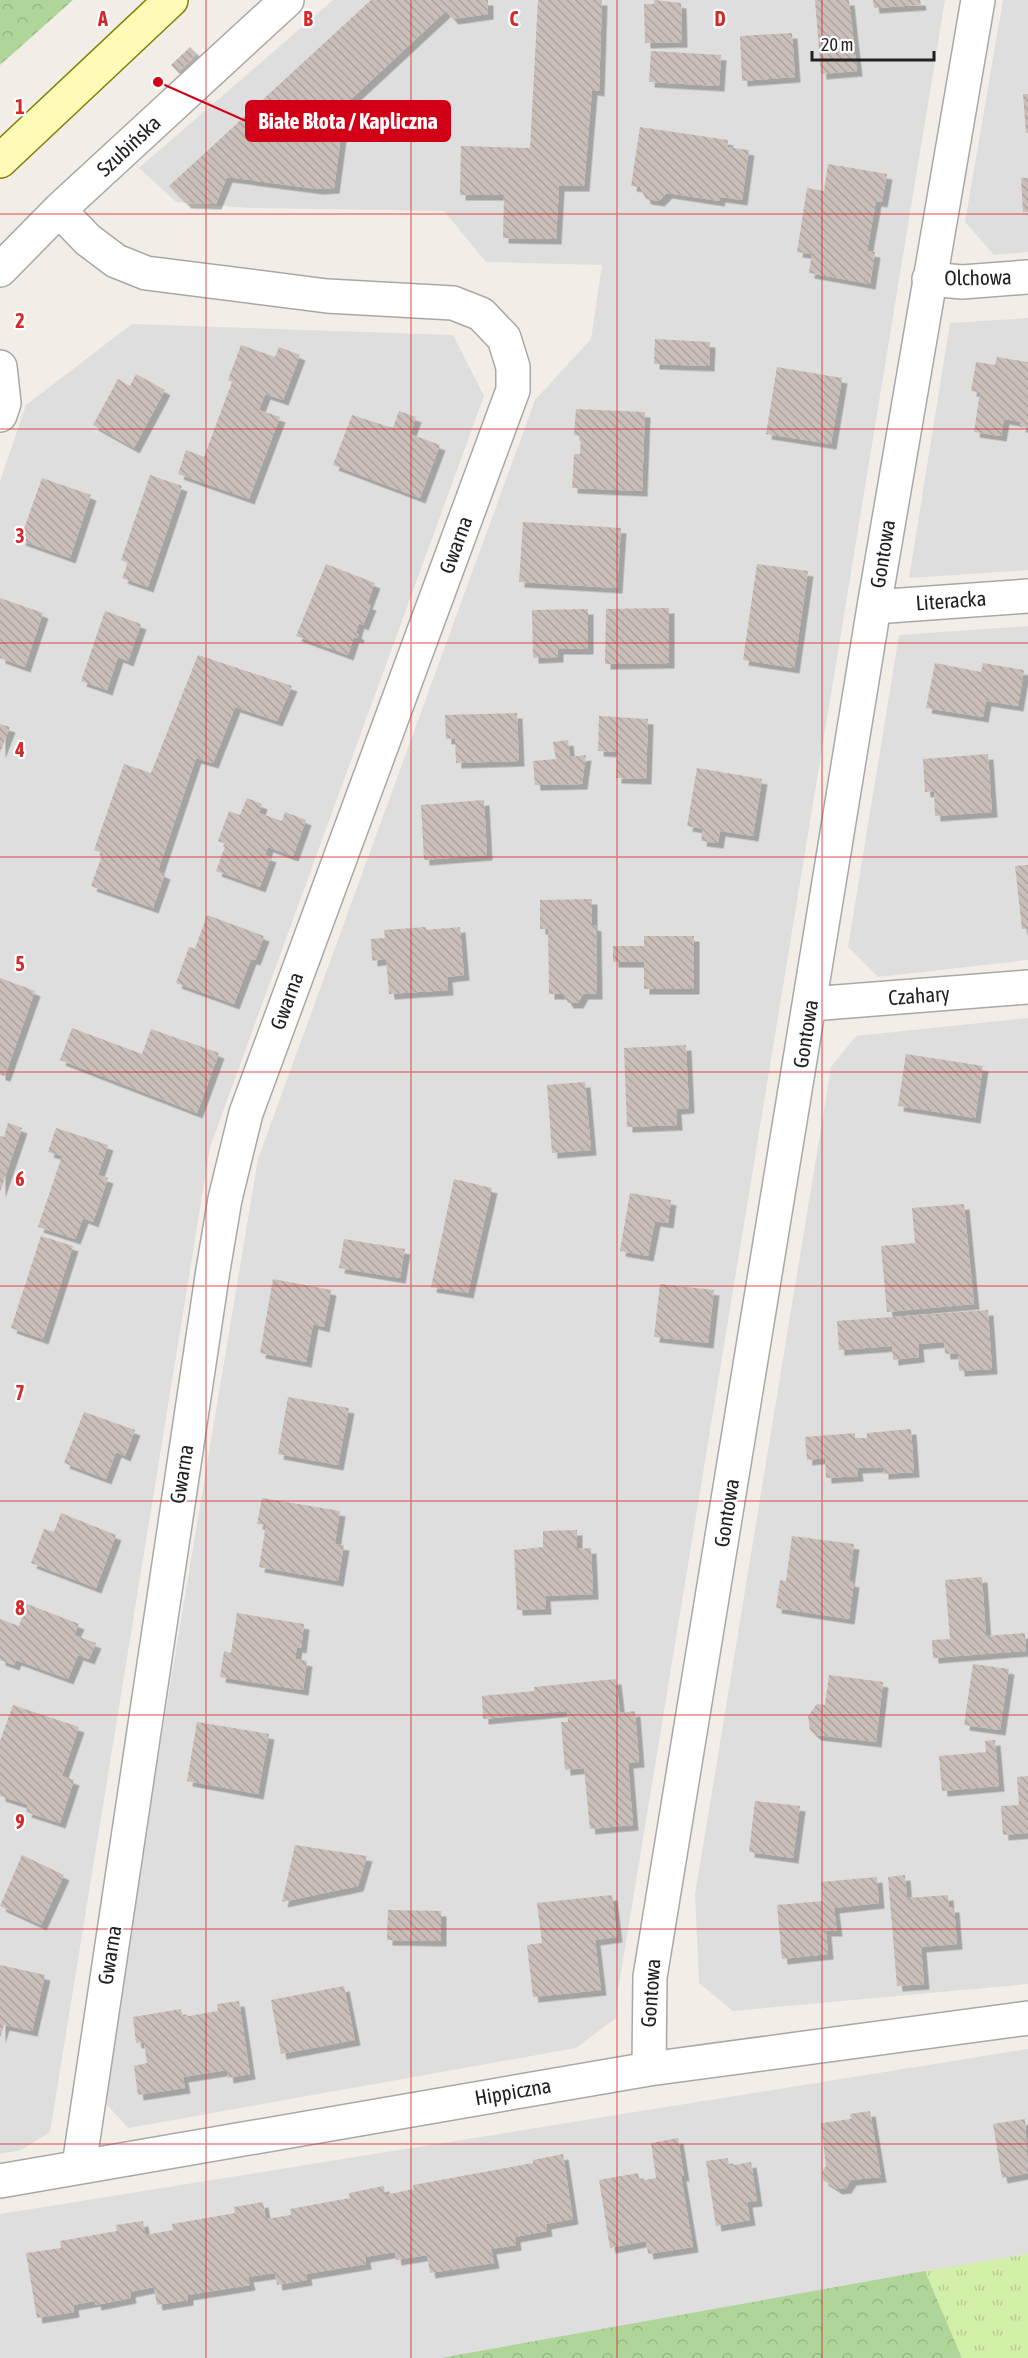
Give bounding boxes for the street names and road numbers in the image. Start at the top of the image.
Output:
street label: Szubińska [92,110,165,181]
street label: Olchowa [944,264,1012,290]
street label: Gwarna [434,513,476,577]
street label: Gontowa [865,518,899,590]
street label: Literacka [915,586,987,614]
street label: Gwarna [265,969,307,1033]
street label: Czahary [887,981,951,1009]
street label: Gontowa [788,998,822,1070]
street label: Gwarna [165,1443,198,1505]
street label: Gontowa [709,1477,743,1549]
street label: Gwarna [93,1924,126,1986]
street label: Gontowa [636,1958,664,2028]
street label: Hippiczna [473,2073,553,2110]

